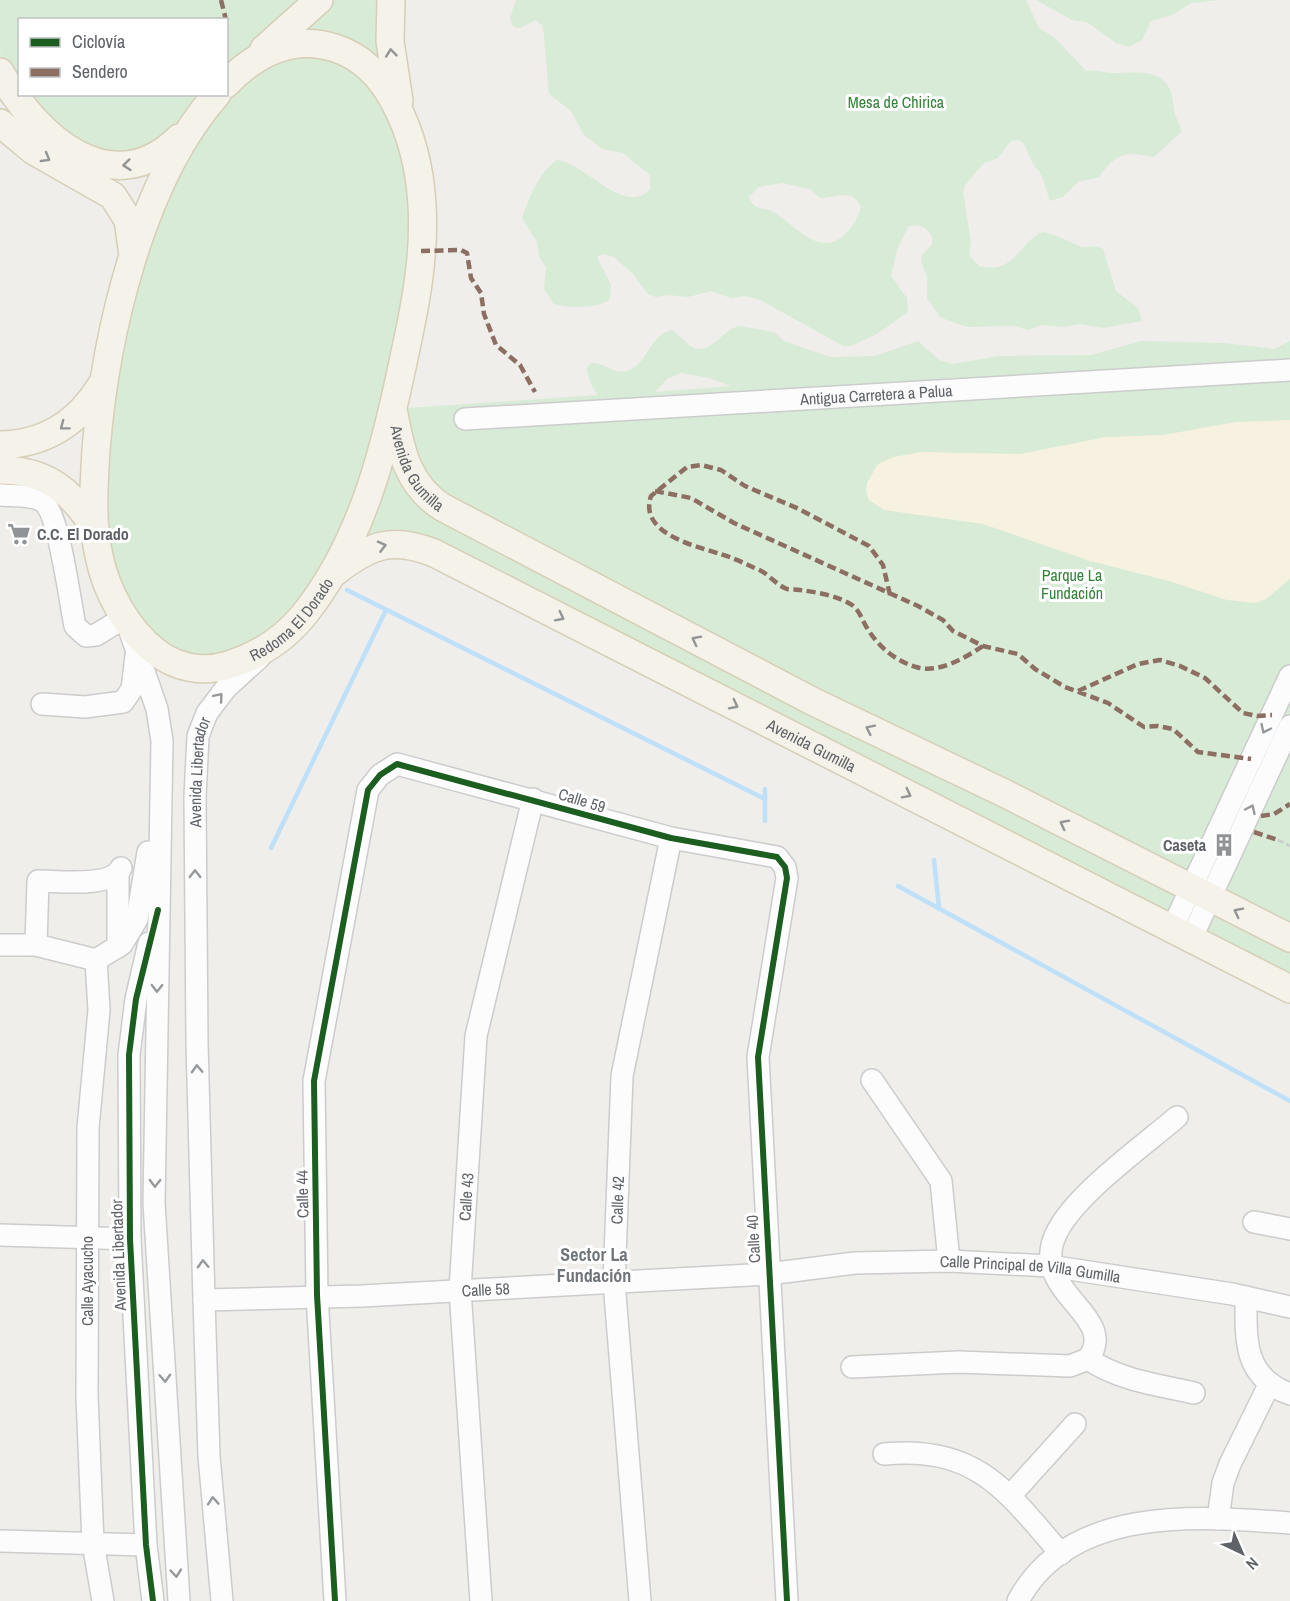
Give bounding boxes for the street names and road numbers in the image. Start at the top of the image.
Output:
street label: Antigua Carretera a Palua [798,379,954,410]
street label: Avenida Gumilla [385,422,449,517]
street label: Redoma El Dorado [246,573,338,666]
street label: Avenida Libertador [184,713,216,829]
street label: Avenida Gumilla [762,713,860,777]
street label: Calle 59 [556,782,608,818]
street label: Calle 44 [291,1170,313,1218]
street label: Calle 43 [453,1172,478,1222]
street label: Calle 42 [605,1176,629,1225]
street label: Avenida Libertador [105,1198,131,1312]
street label: Calle 40 [741,1214,765,1264]
street label: Calle Ayacucho [76,1236,98,1326]
street label: Calle Principal de Villa Gumilla [940,1250,1123,1288]
street label: Calle 58 [461,1277,510,1302]

